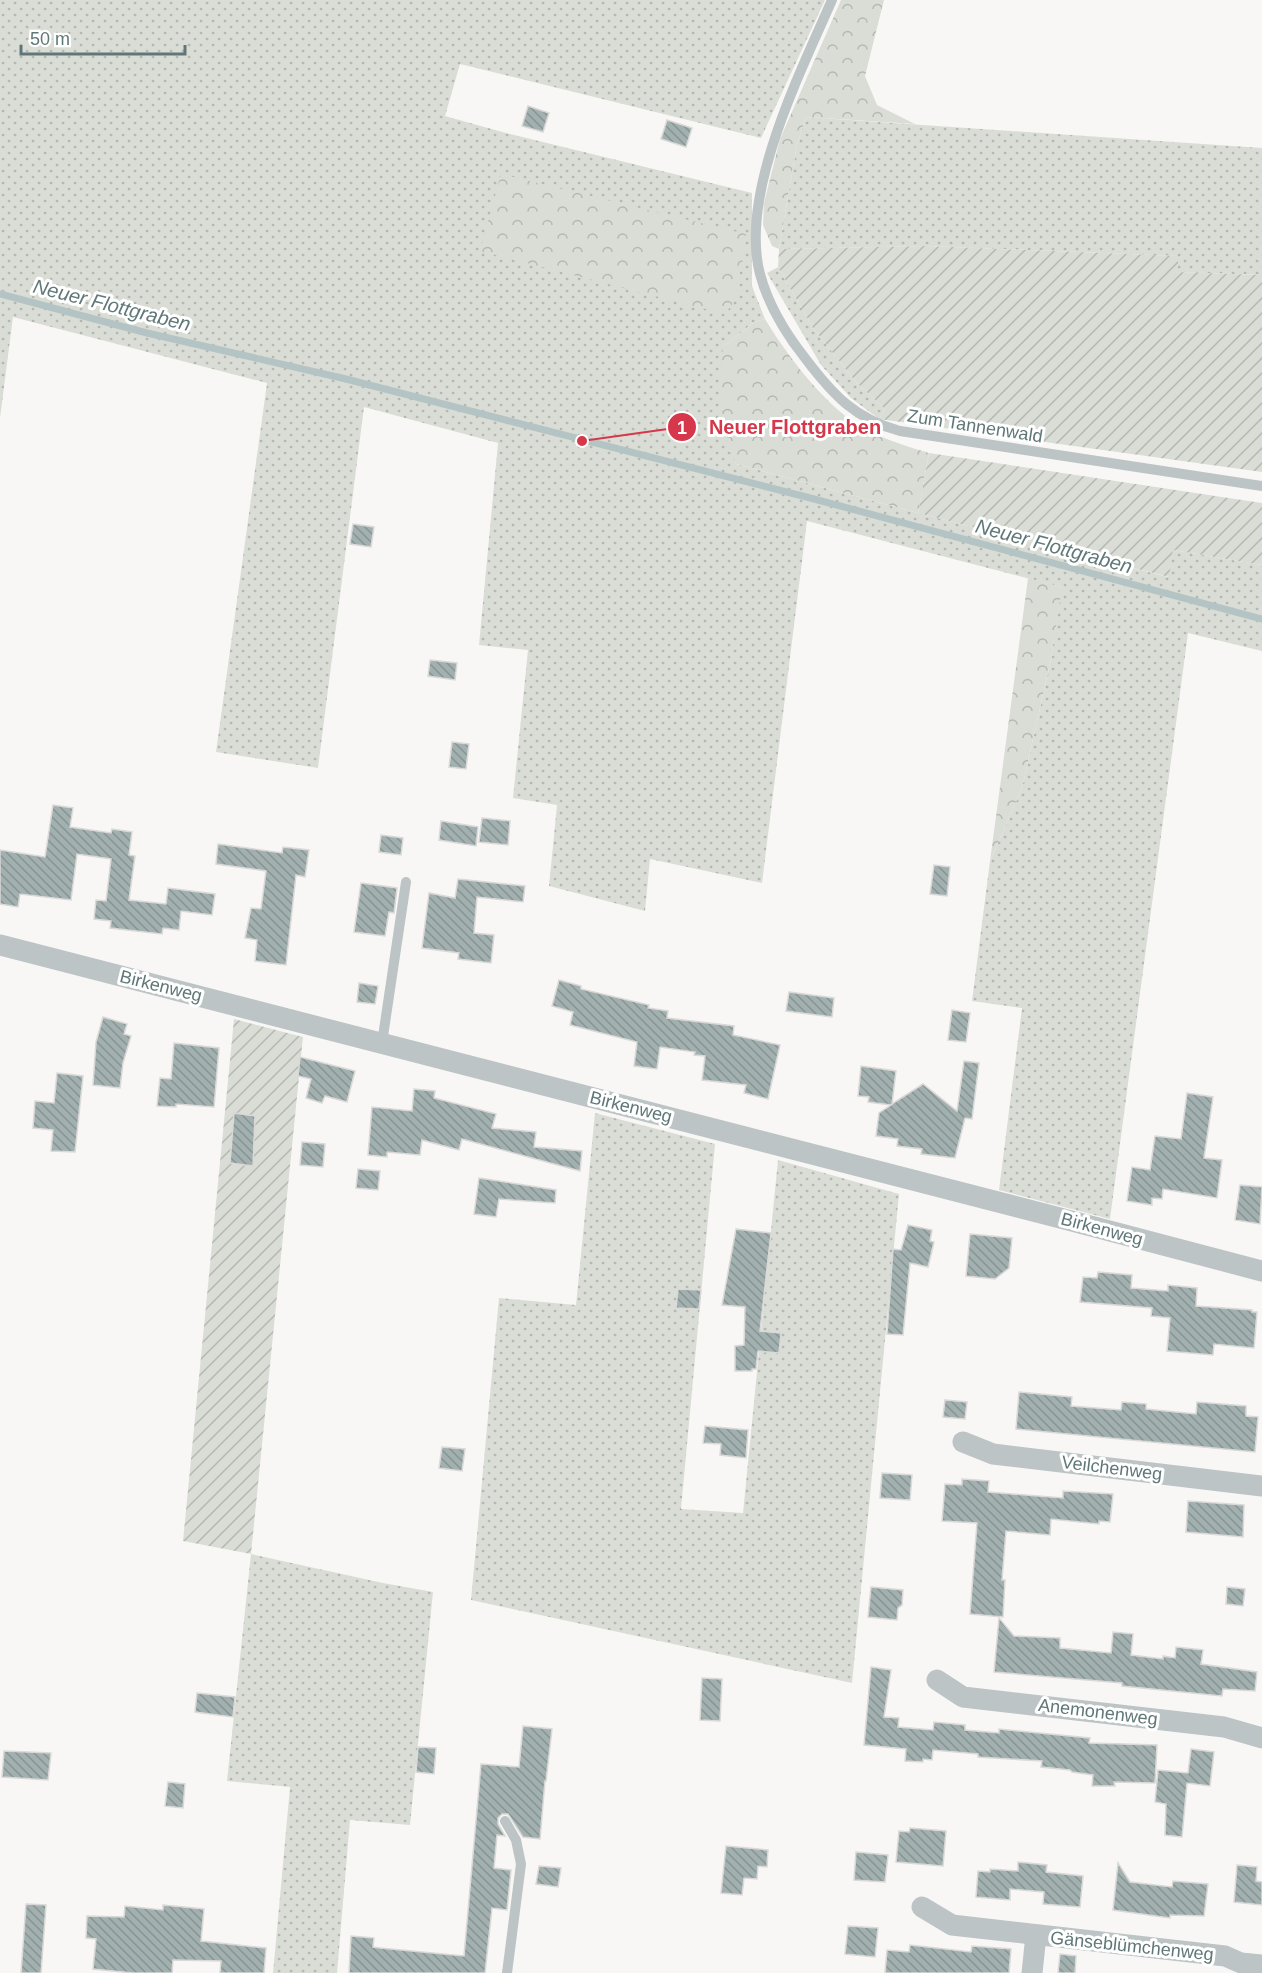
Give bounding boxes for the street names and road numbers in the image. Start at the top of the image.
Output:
street label: Zum Tannenwald [906,405,1044,447]
street label: Birkenweg [118,966,204,1006]
street label: Birkenweg [588,1087,674,1127]
street label: Birkenweg [1059,1208,1145,1250]
street label: Veilchenweg [1061,1452,1163,1484]
street label: Anemonenweg [1037,1695,1159,1729]
street label: Gänseblümchenweg [1049,1927,1215,1965]

